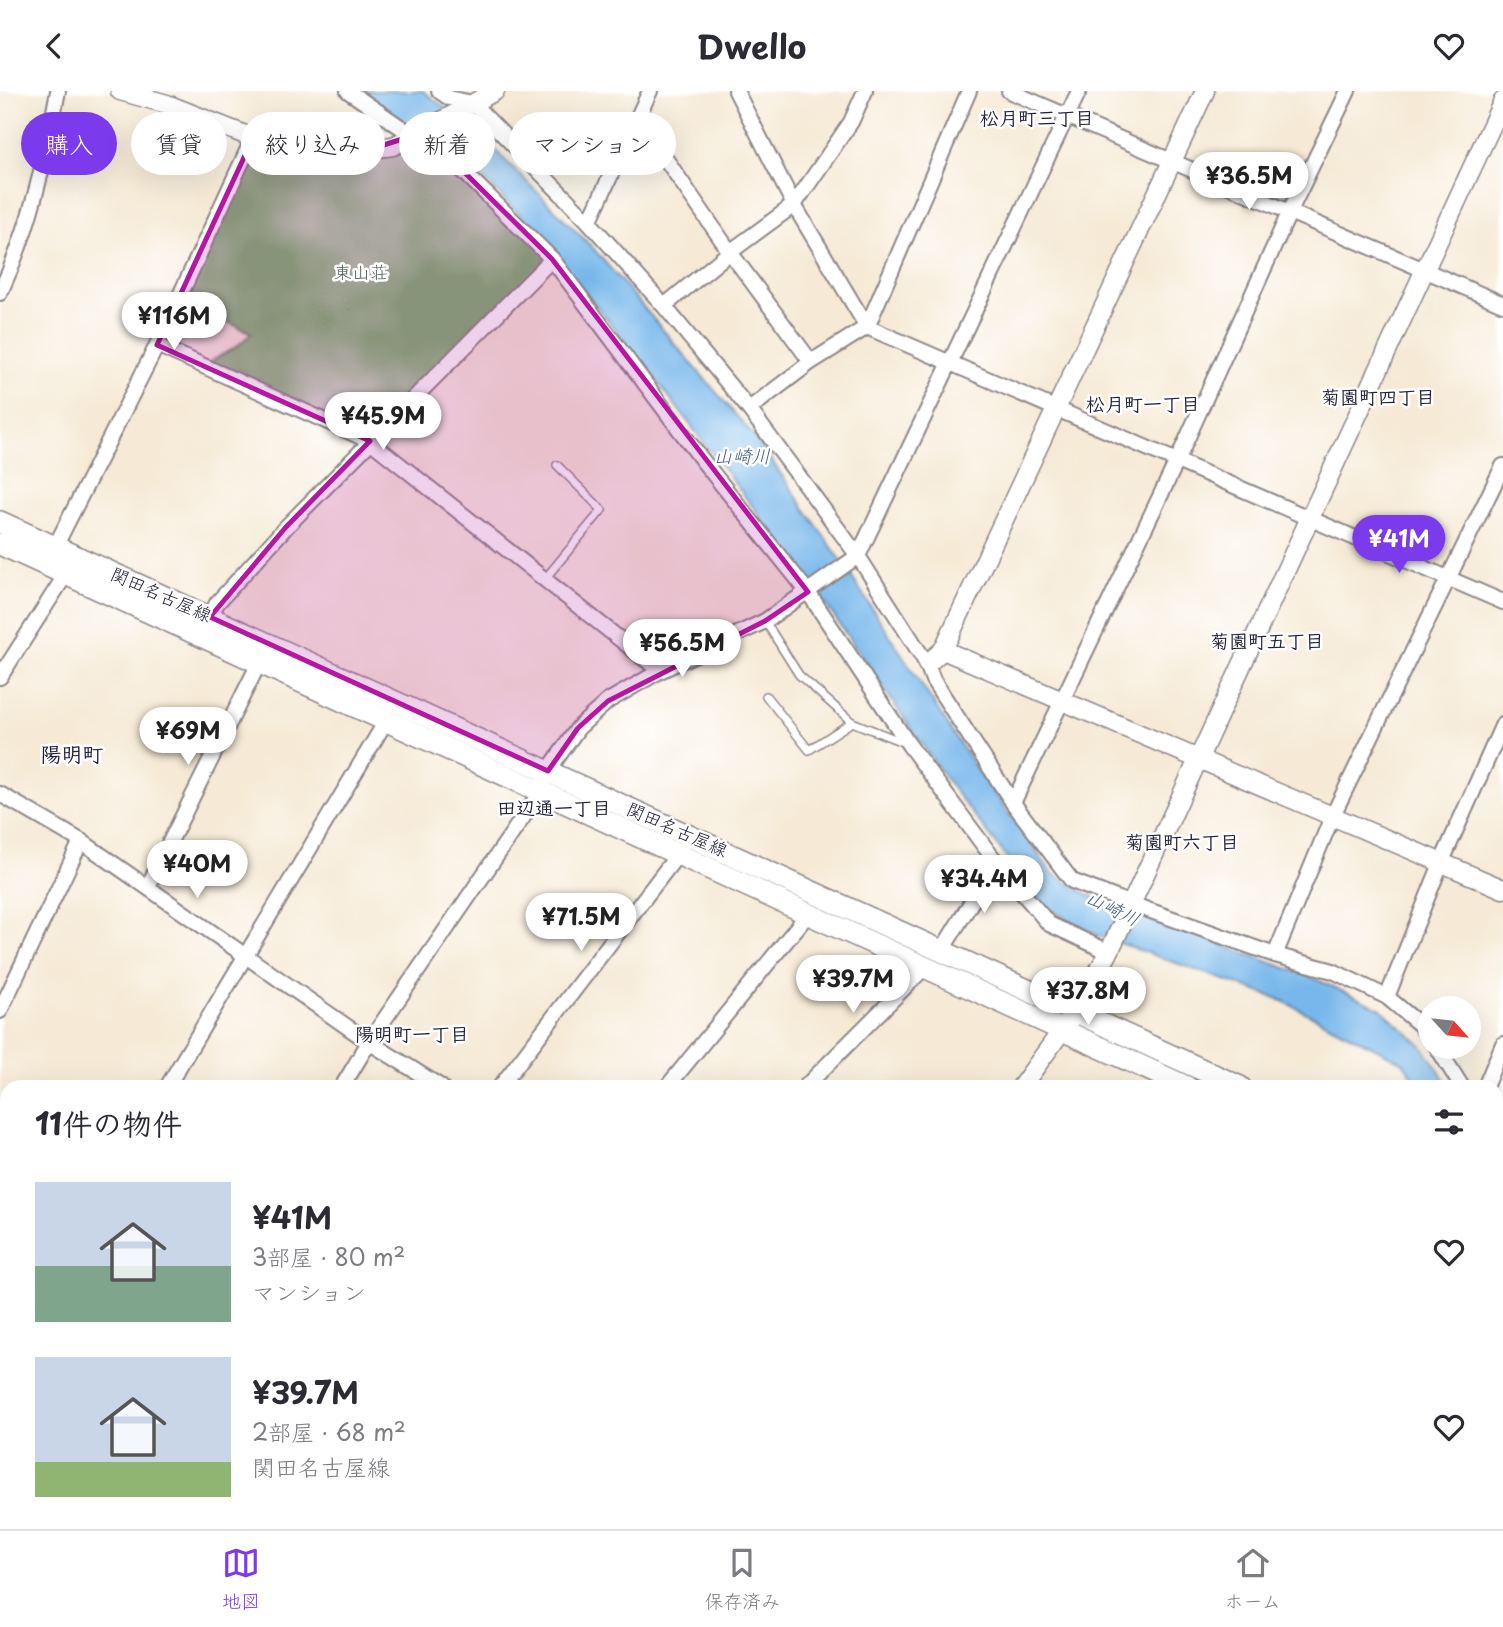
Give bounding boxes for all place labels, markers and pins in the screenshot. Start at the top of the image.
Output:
pin: ¥36.5M [1192,152,1306,212]
pin: ¥116M [125,293,223,352]
pin: ¥45.9M [326,393,440,452]
pin: ¥41M [1358,515,1440,575]
pin: ¥56.5M [625,619,739,679]
pin: ¥69M [147,707,229,767]
pin: ¥40M [156,841,238,900]
pin: ¥34.4M [927,855,1041,915]
pin: ¥71.5M [524,893,638,953]
pin: ¥39.7M [796,955,910,1015]
pin: ¥37.8M [1031,967,1145,1027]

